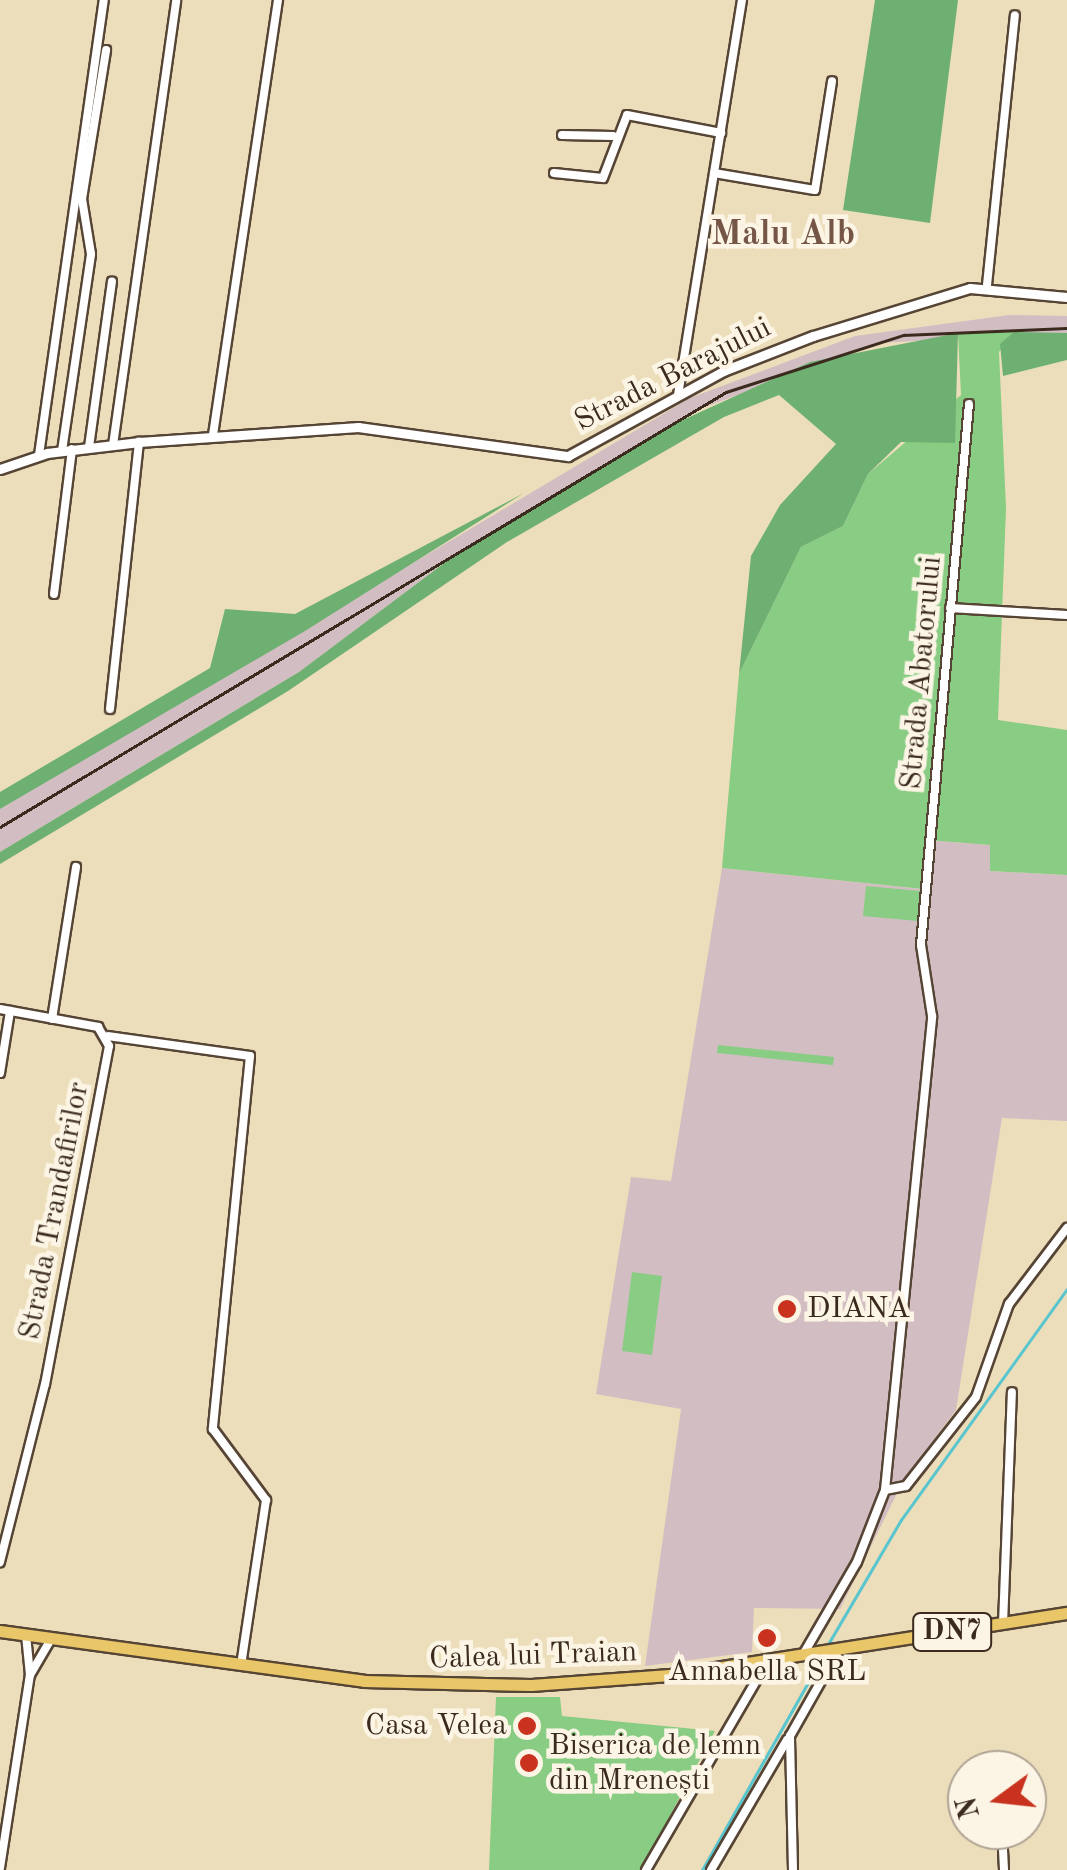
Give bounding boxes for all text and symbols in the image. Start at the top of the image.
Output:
district label: Malu Alb [711,214,855,256]
street label: Strada Barajului [569,310,777,440]
street label: Strada Abatorului [894,555,950,791]
street label: Strada Trandafirilor [12,1079,98,1343]
place label: DIANA [807,1291,910,1327]
marker: DIANA [776,1298,798,1320]
road number: DN7 [912,1609,992,1655]
marker: Annabella SRL [756,1627,778,1649]
street label: Calea lui Traian [428,1634,638,1678]
place label: Annabella SRL [668,1654,866,1690]
place label: Casa Velea [365,1708,507,1744]
marker: Casa Velea [516,1715,538,1737]
place label: Biserica de lemn din Mrenești [549,1728,761,1798]
north arrow [947,1750,1047,1850]
marker: Biserica de lemn din Mrenești [518,1752,540,1774]
text: N [954,1793,986,1821]

